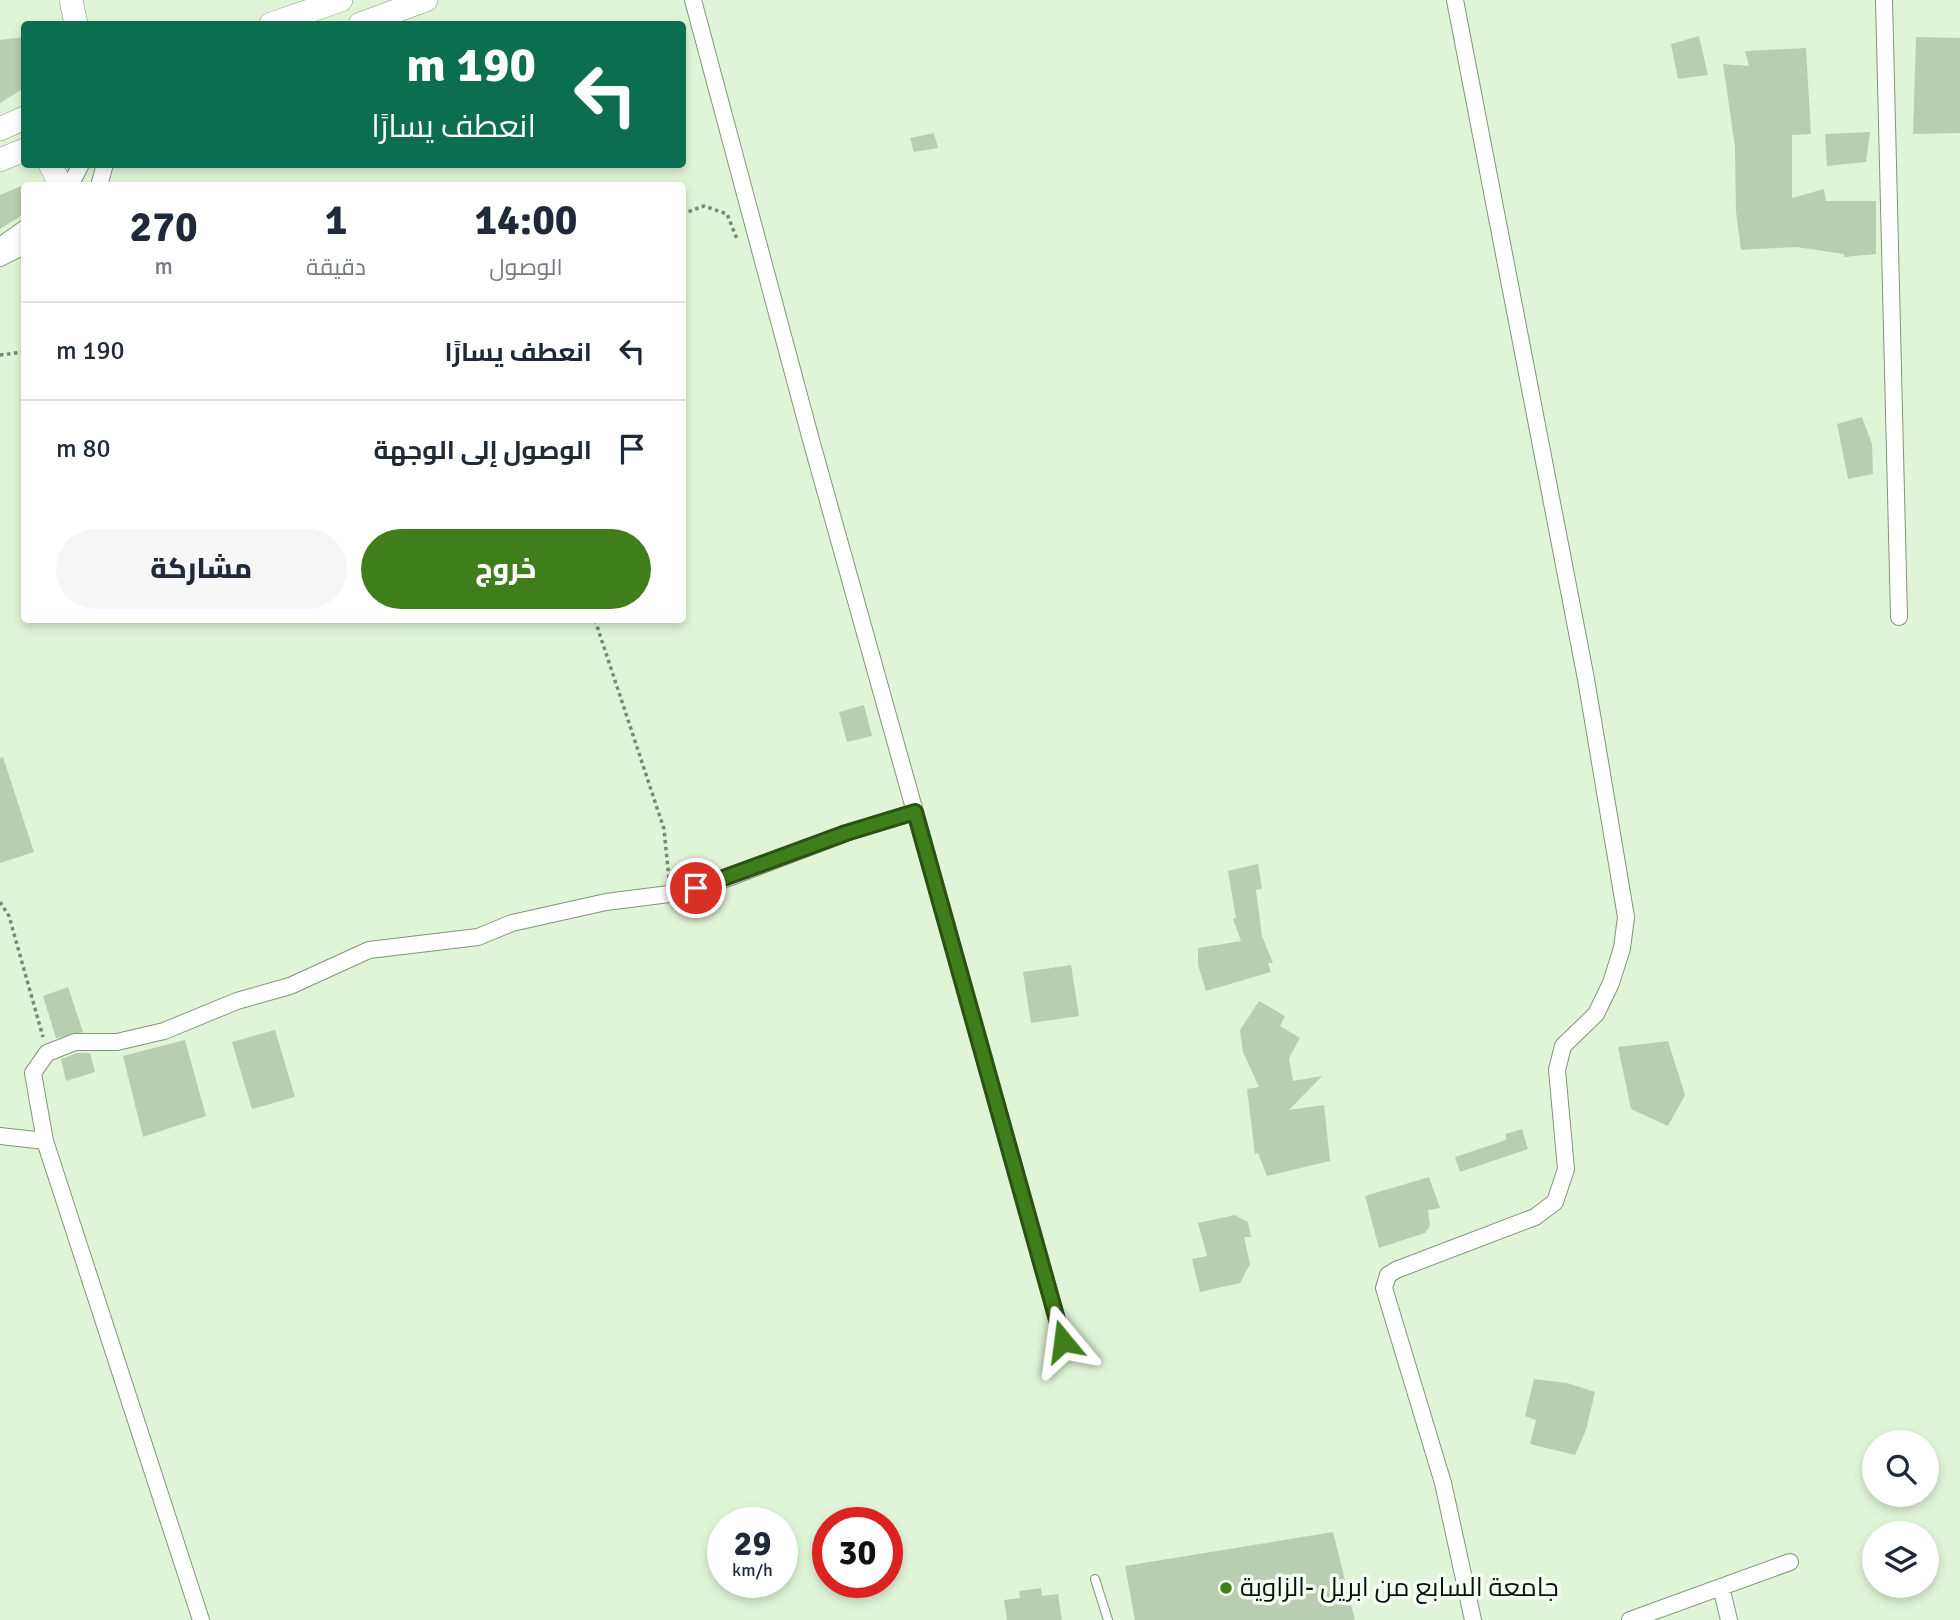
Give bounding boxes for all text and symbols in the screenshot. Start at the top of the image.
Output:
text: 190 m [406,35,536,95]
icon: left [560,49,651,140]
text: انعطف يسارًا [371,107,536,146]
text: 1 [325,195,347,246]
text: 14:00 [474,195,578,246]
text: 270 [130,202,198,253]
text: m [154,252,173,281]
text: دقيقة [306,253,366,282]
text: الوصول [489,253,563,282]
icon: left [613,332,651,370]
text: 190 m [56,335,125,367]
text: انعطف يسارًا [444,337,592,369]
icon: arrive [613,430,651,468]
text: 80 m [56,433,111,465]
text: الوصول إلى الوجهة [373,435,592,467]
button: مشاركة [56,529,347,609]
button: خروج [361,529,651,609]
pin [666,858,726,918]
icon: arrive [677,869,715,907]
position arrow [1026,1304,1100,1378]
map controls [1862,1430,1939,1598]
button: search [1862,1430,1939,1507]
speed limit sign: 30 [812,1507,903,1598]
button: layers [1862,1521,1939,1598]
text: 29 [734,1522,771,1565]
text: km/h [732,1559,773,1581]
place label: جامعة السابع من ابريل -الزاوية [1240,1572,1559,1604]
marker: جامعة السابع من ابريل -الزاوية [1218,1580,1234,1596]

